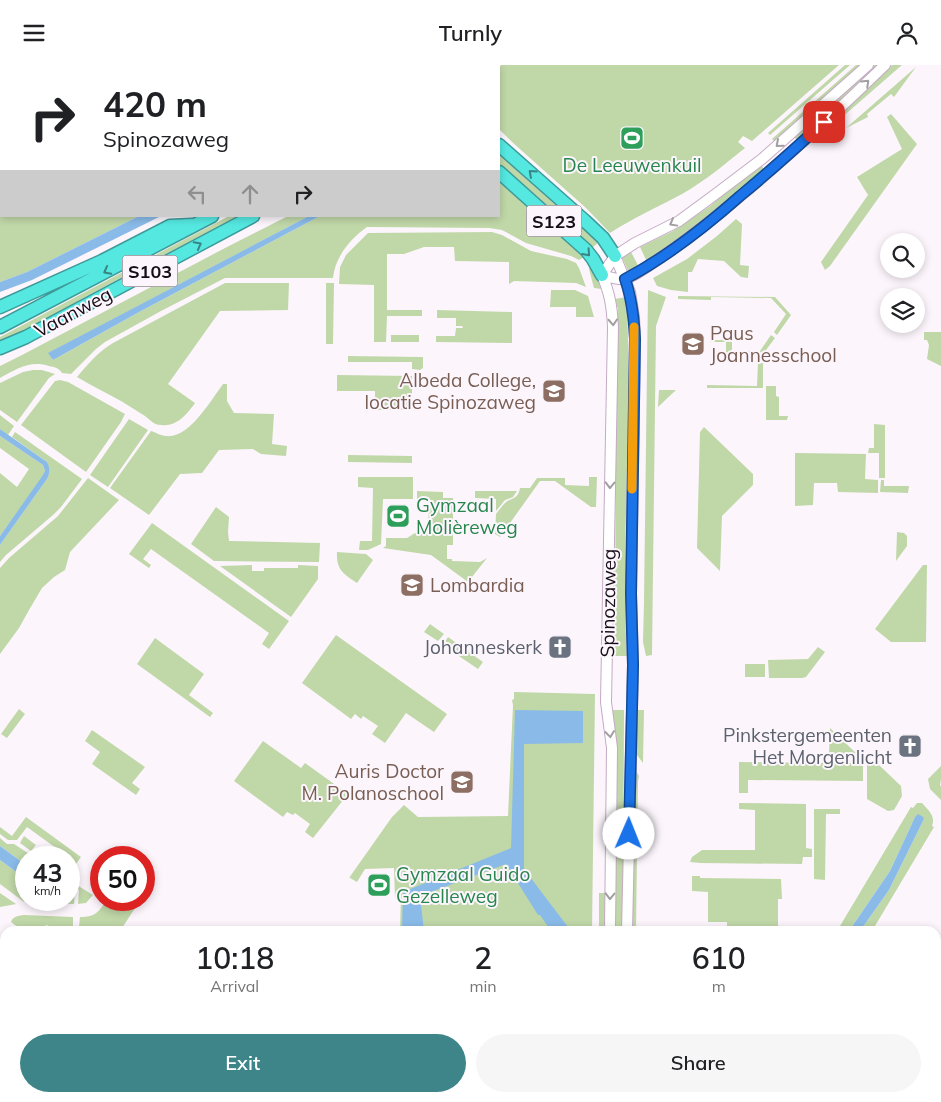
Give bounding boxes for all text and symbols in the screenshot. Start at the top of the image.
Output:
icon: menu [20,19,48,47]
text: Turnly [439,19,502,47]
icon: person [893,19,921,47]
one-way arrow [861,80,870,89]
text: 420 m [103,82,207,126]
icon: right [20,85,85,150]
pin [803,101,845,143]
icon: arrive [810,108,838,136]
text: Spinozaweg [103,125,229,153]
sports icon: De Leeuwenkuil [619,125,645,151]
one-way arrow [775,138,784,147]
place label: De Leeuwenkuil [562,153,702,177]
one-way arrow [528,170,537,179]
icon: left [183,180,211,208]
icon: ahead [236,180,264,208]
icon: right [289,180,317,208]
road number: S123 [526,205,582,237]
one-way arrow [670,217,679,227]
map controls [880,233,925,333]
button: search [880,233,925,278]
one-way arrow [193,241,202,251]
one-way arrow [582,247,591,256]
road number: S103 [122,255,178,287]
one-way arrow [103,265,112,275]
street label: Vaanweg [30,282,116,342]
button: layers [880,288,925,333]
one-way arrow [607,319,618,327]
place label: Paus Joannesschool [710,321,837,367]
school or university icon: Paus Joannesschool [680,331,706,357]
place label: Albeda College, locatie Spinozaweg [365,368,536,414]
school or university icon: Albeda College, locatie Spinozaweg [541,378,567,404]
one-way arrow [605,482,615,489]
place label: Gymzaal Molièreweg [416,493,518,539]
sports icon: Gymzaal Molièreweg [385,503,411,529]
street label: Spinozaweg [595,548,621,658]
school or university icon: Lombardia [399,572,425,598]
place label: Lombardia [430,573,525,597]
church icon: Johanneskerk [547,634,573,660]
place label: Johanneskerk [424,635,542,659]
place label: Pinkstergemeenten Het Morgenlicht [723,723,892,769]
one-way arrow [604,730,615,738]
church icon: Pinkstergemeenten Het Morgenlicht [897,733,923,759]
place label: Auris Doctor M. Polanoschool [302,759,444,805]
school or university icon: Auris Doctor M. Polanoschool [449,769,475,795]
position arrow [602,807,654,859]
speed limit sign: 50 [90,846,155,911]
text: 43 [32,857,63,888]
place label: Gymzaal Guido Gezelleweg [396,862,530,908]
sports icon: Gymzaal Guido Gezelleweg [366,872,392,898]
text: km/h [34,883,61,898]
one-way arrow [605,892,615,900]
text: 10:18 [195,939,274,977]
text: 2 [474,939,492,977]
text: 610 [692,939,746,977]
text: Arrival [210,976,259,996]
text: min [469,976,497,996]
text: m [712,976,726,996]
button: Exit [20,1034,466,1092]
button: Share [476,1034,921,1092]

